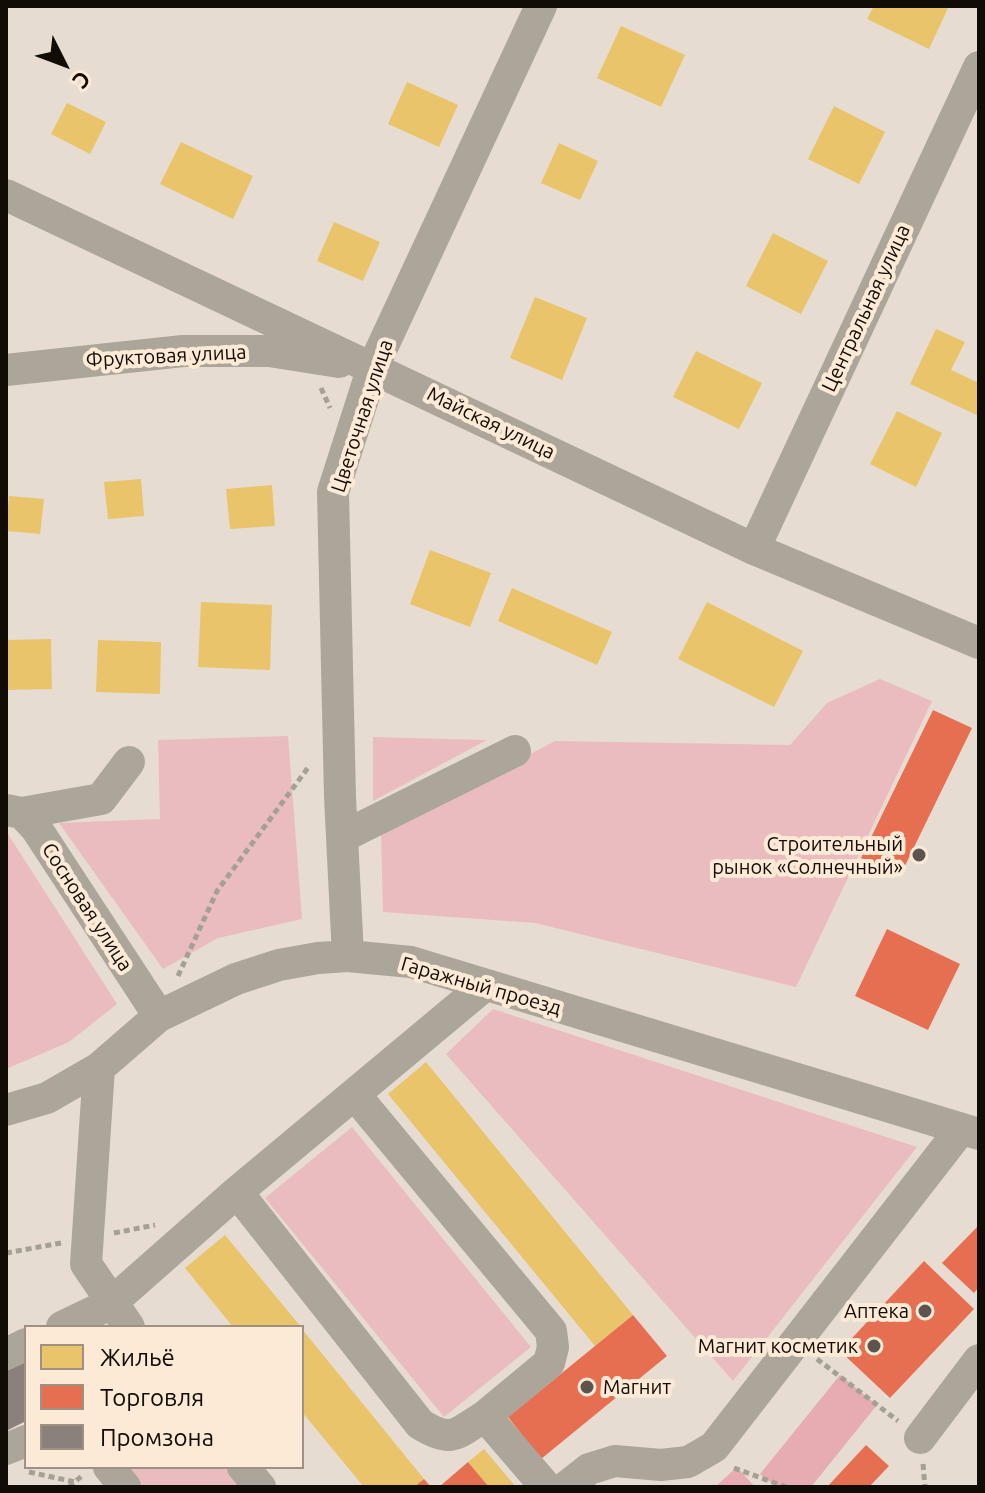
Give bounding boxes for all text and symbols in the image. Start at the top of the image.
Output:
north arrow [24,24,104,104]
text: С [68,67,96,94]
street label: Центральная улица [817,221,915,395]
street label: Цветочная улица [326,337,398,495]
street label: Фруктовая улица [85,340,247,372]
street label: Майская улица [423,382,559,464]
place label: Строительный рынок «Солнечный» [712,832,903,879]
street label: Сосновая улица [37,838,137,976]
marker: Строительный рынок «Солнечный» [910,846,928,864]
street label: Гаражный проезд [398,952,564,1020]
place label: Аптека [844,1299,909,1323]
marker: Аптека [916,1302,934,1320]
legend [24,1325,304,1469]
place label: Магнит косметик [698,1334,858,1358]
marker: Магнит косметик [865,1337,883,1355]
text: Жильё [100,1344,175,1371]
place label: Магнит [603,1375,671,1399]
marker: Магнит [578,1378,596,1396]
text: Торговля [100,1384,204,1411]
text: Промзона [100,1424,214,1451]

